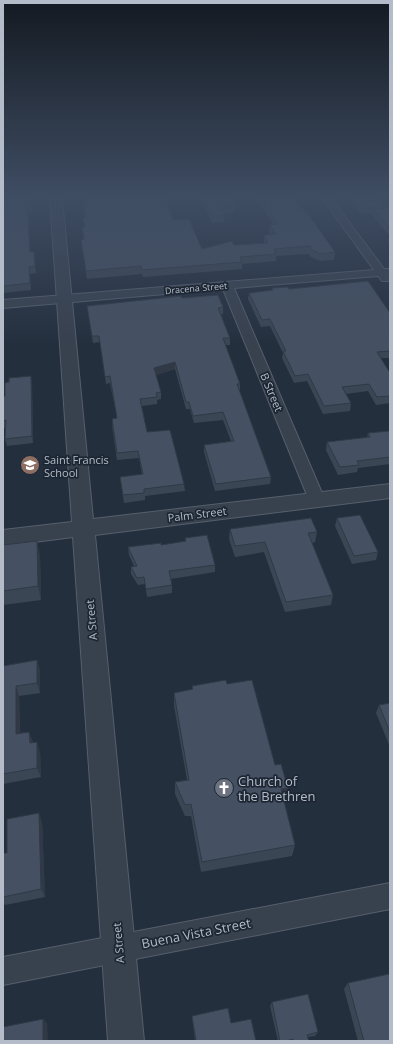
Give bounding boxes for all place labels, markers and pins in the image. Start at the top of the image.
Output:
place label: Saint Francis School [44,452,109,480]
school or university icon: Saint Francis School [19,454,41,476]
place label: Church of the Brethren [238,772,316,805]
church icon: Church of the Brethren [213,777,235,799]

